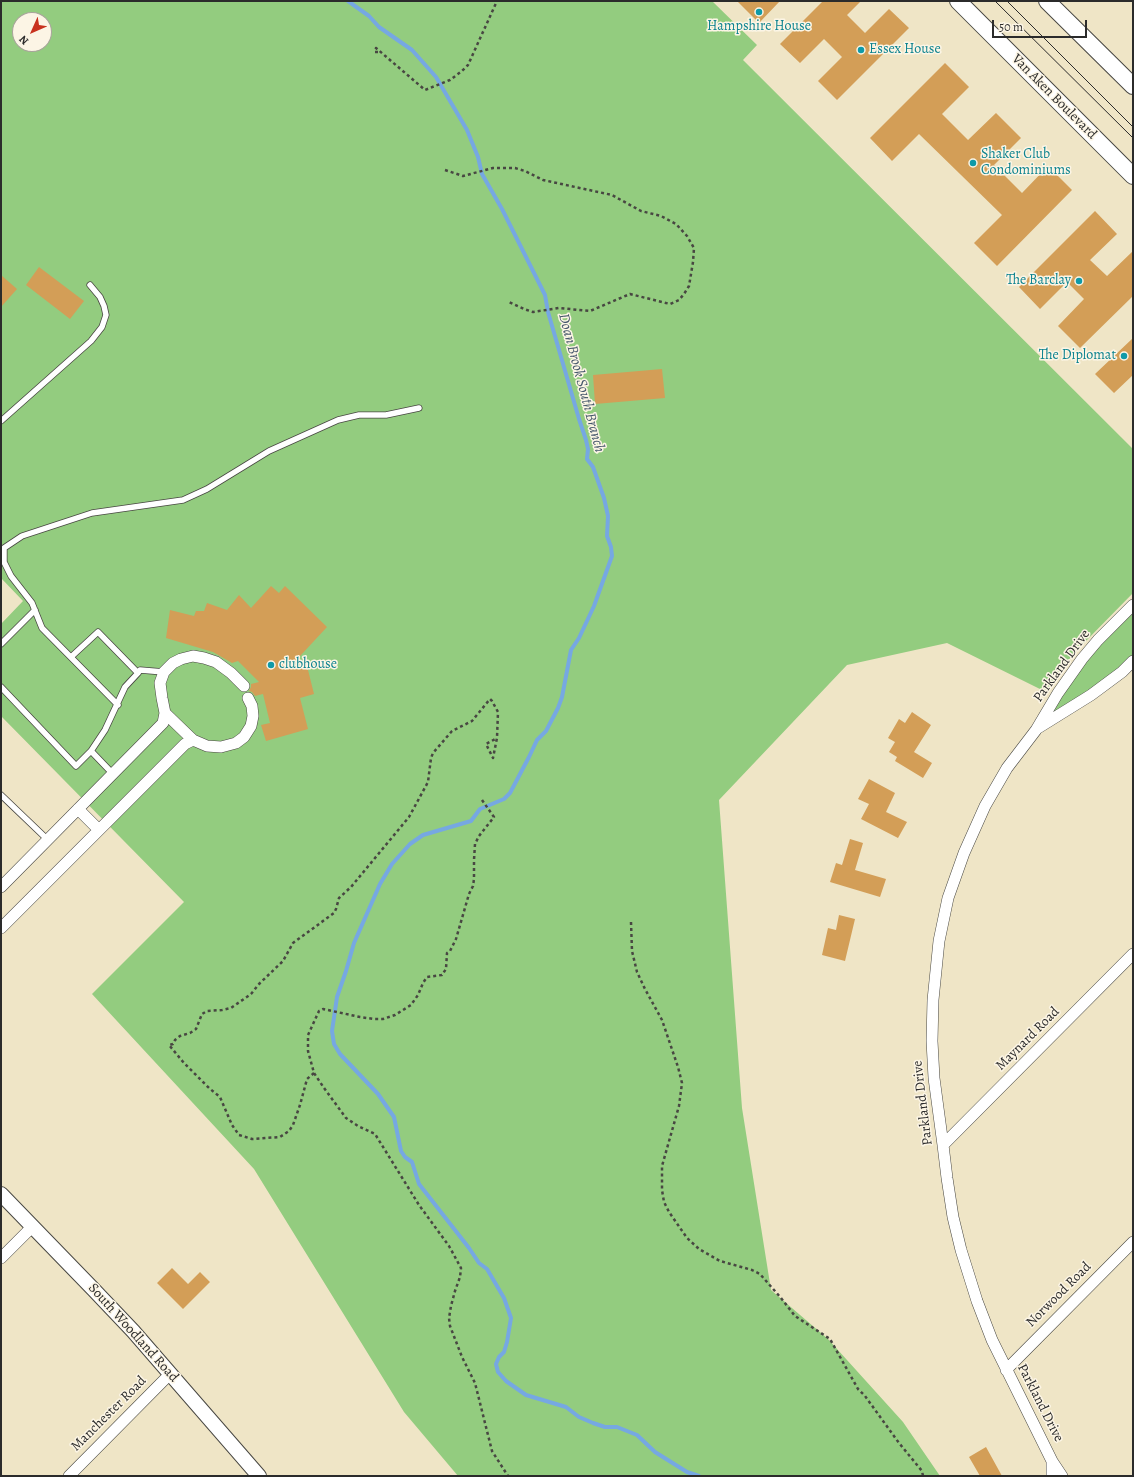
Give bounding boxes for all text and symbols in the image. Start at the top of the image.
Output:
marker: Hampshire House [754,7,764,17]
north arrow [12,12,52,52]
scale bar [994,12,1089,38]
place label: Hampshire House [707,19,811,35]
text: 50 m [999,19,1023,35]
text: N [16,32,32,48]
place label: Essex House [869,42,941,58]
marker: Essex House [856,45,866,55]
street label: Van Aken Boulevard [1008,51,1100,143]
place label: Shaker Club Condominiums [981,147,1071,180]
marker: Shaker Club Condominiums [968,158,978,168]
place label: The Barclay [1006,273,1071,289]
marker: The Barclay [1074,276,1084,286]
water label: Doan Brook South Branch [554,312,608,454]
place label: The Diplomat [1039,348,1116,364]
marker: The Diplomat [1119,351,1129,361]
street label: Parkland Drive [1030,626,1094,706]
place label: clubhouse [279,657,337,673]
marker: clubhouse [266,660,276,670]
street label: Maynard Road [993,1004,1063,1074]
street label: Parkland Drive [909,1059,937,1147]
street label: Norwood Road [1023,1259,1095,1331]
street label: South Woodland Road [84,1280,182,1386]
street label: Parkland Drive [1013,1361,1067,1445]
street label: Manchester Road [68,1373,150,1455]

